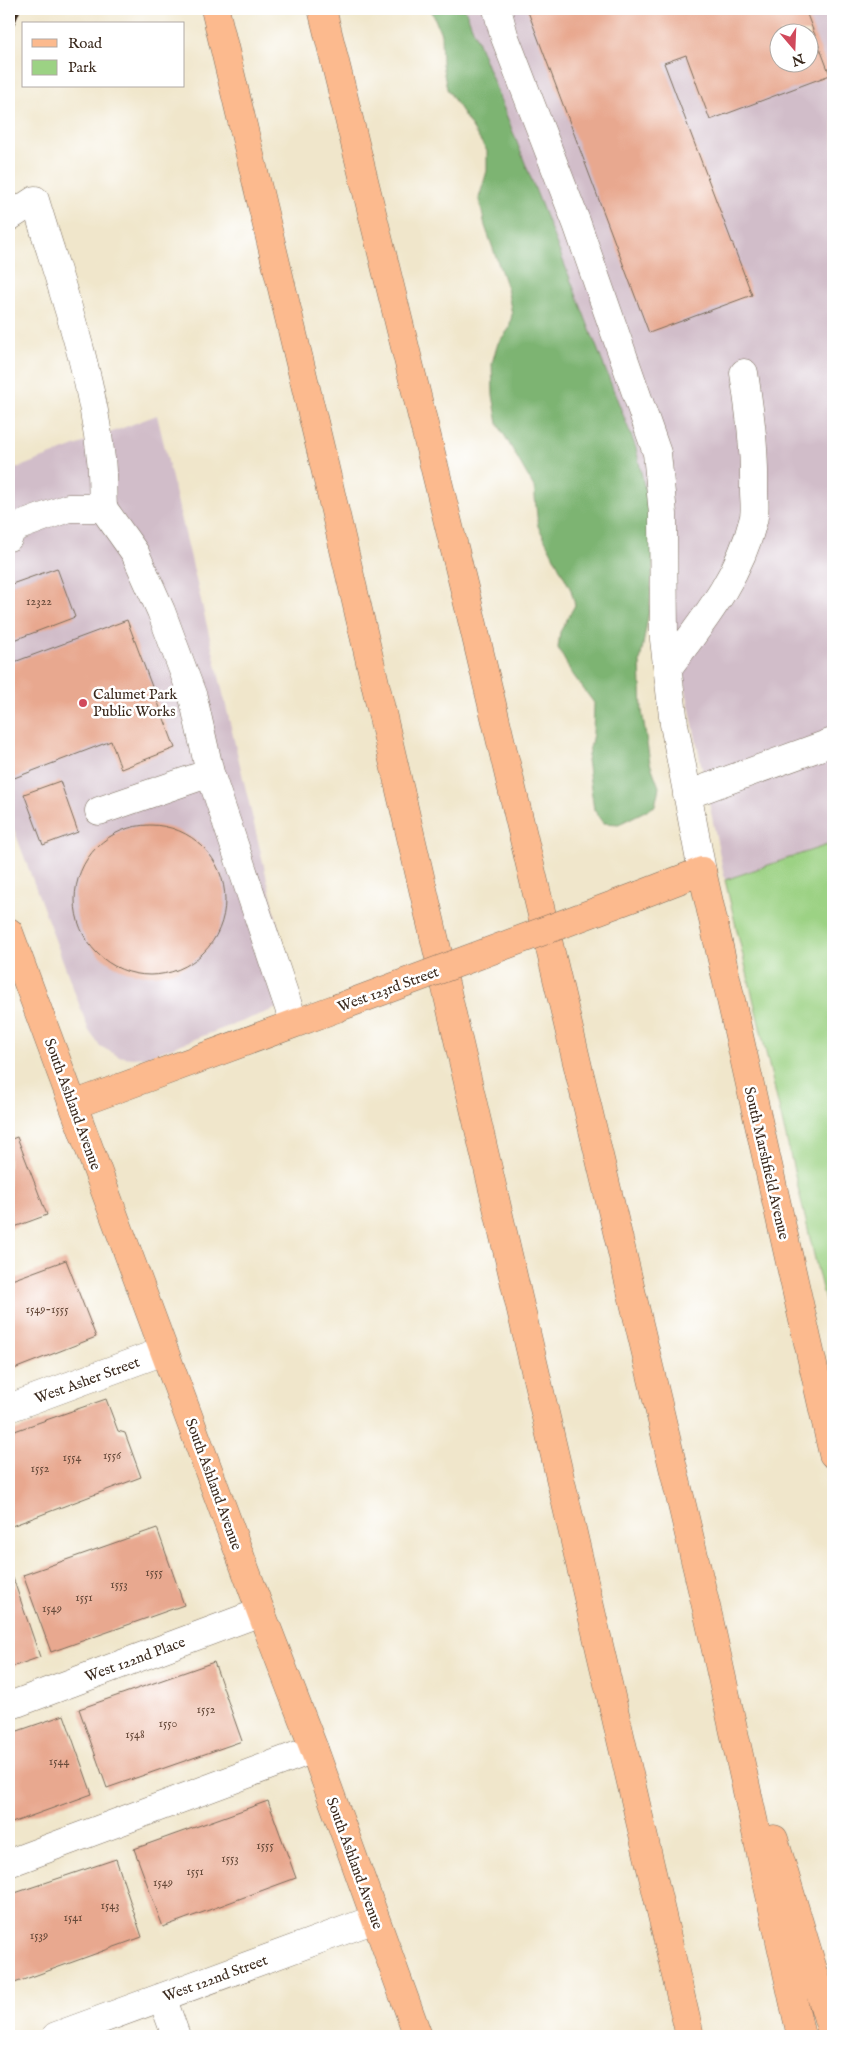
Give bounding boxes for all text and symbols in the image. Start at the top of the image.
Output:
legend [22,22,185,88]
north arrow [770,22,820,72]
text: Road [68,34,103,53]
text: N [789,49,808,70]
text: Park [68,58,98,77]
house number: 12322 [26,594,52,609]
place label: Calumet Park Public Works [93,685,178,721]
marker: Calumet Park Public Works [77,697,89,709]
street label: West 123rd Street [335,962,441,1017]
street label: South Ashland Avenue [40,1036,105,1173]
street label: South Marshfield Avenue [740,1085,793,1241]
house number: 1549-1555 [26,1302,69,1317]
street label: West Asher Street [32,1353,142,1408]
street label: South Ashland Avenue [181,1416,246,1553]
house number: 1556 [103,1448,122,1463]
house number: 1554 [63,1450,82,1465]
house number: 1552 [31,1461,50,1476]
house number: 1555 [145,1565,163,1580]
house number: 1553 [110,1577,128,1592]
house number: 1551 [75,1590,93,1605]
house number: 1549 [42,1601,62,1616]
street label: West 122nd Place [82,1632,188,1686]
house number: 1552 [197,1702,216,1717]
house number: 1550 [158,1716,178,1731]
house number: 1548 [125,1727,145,1742]
house number: 1544 [49,1754,69,1769]
street label: South Ashland Avenue [322,1795,387,1932]
house number: 1555 [256,1838,274,1853]
house number: 1553 [221,1851,239,1866]
house number: 1551 [186,1864,204,1879]
house number: 1549 [153,1875,173,1890]
house number: 1543 [100,1898,120,1913]
house number: 1541 [63,1910,83,1925]
house number: 1539 [30,1928,48,1943]
street label: West 122nd Street [160,1951,270,2006]

